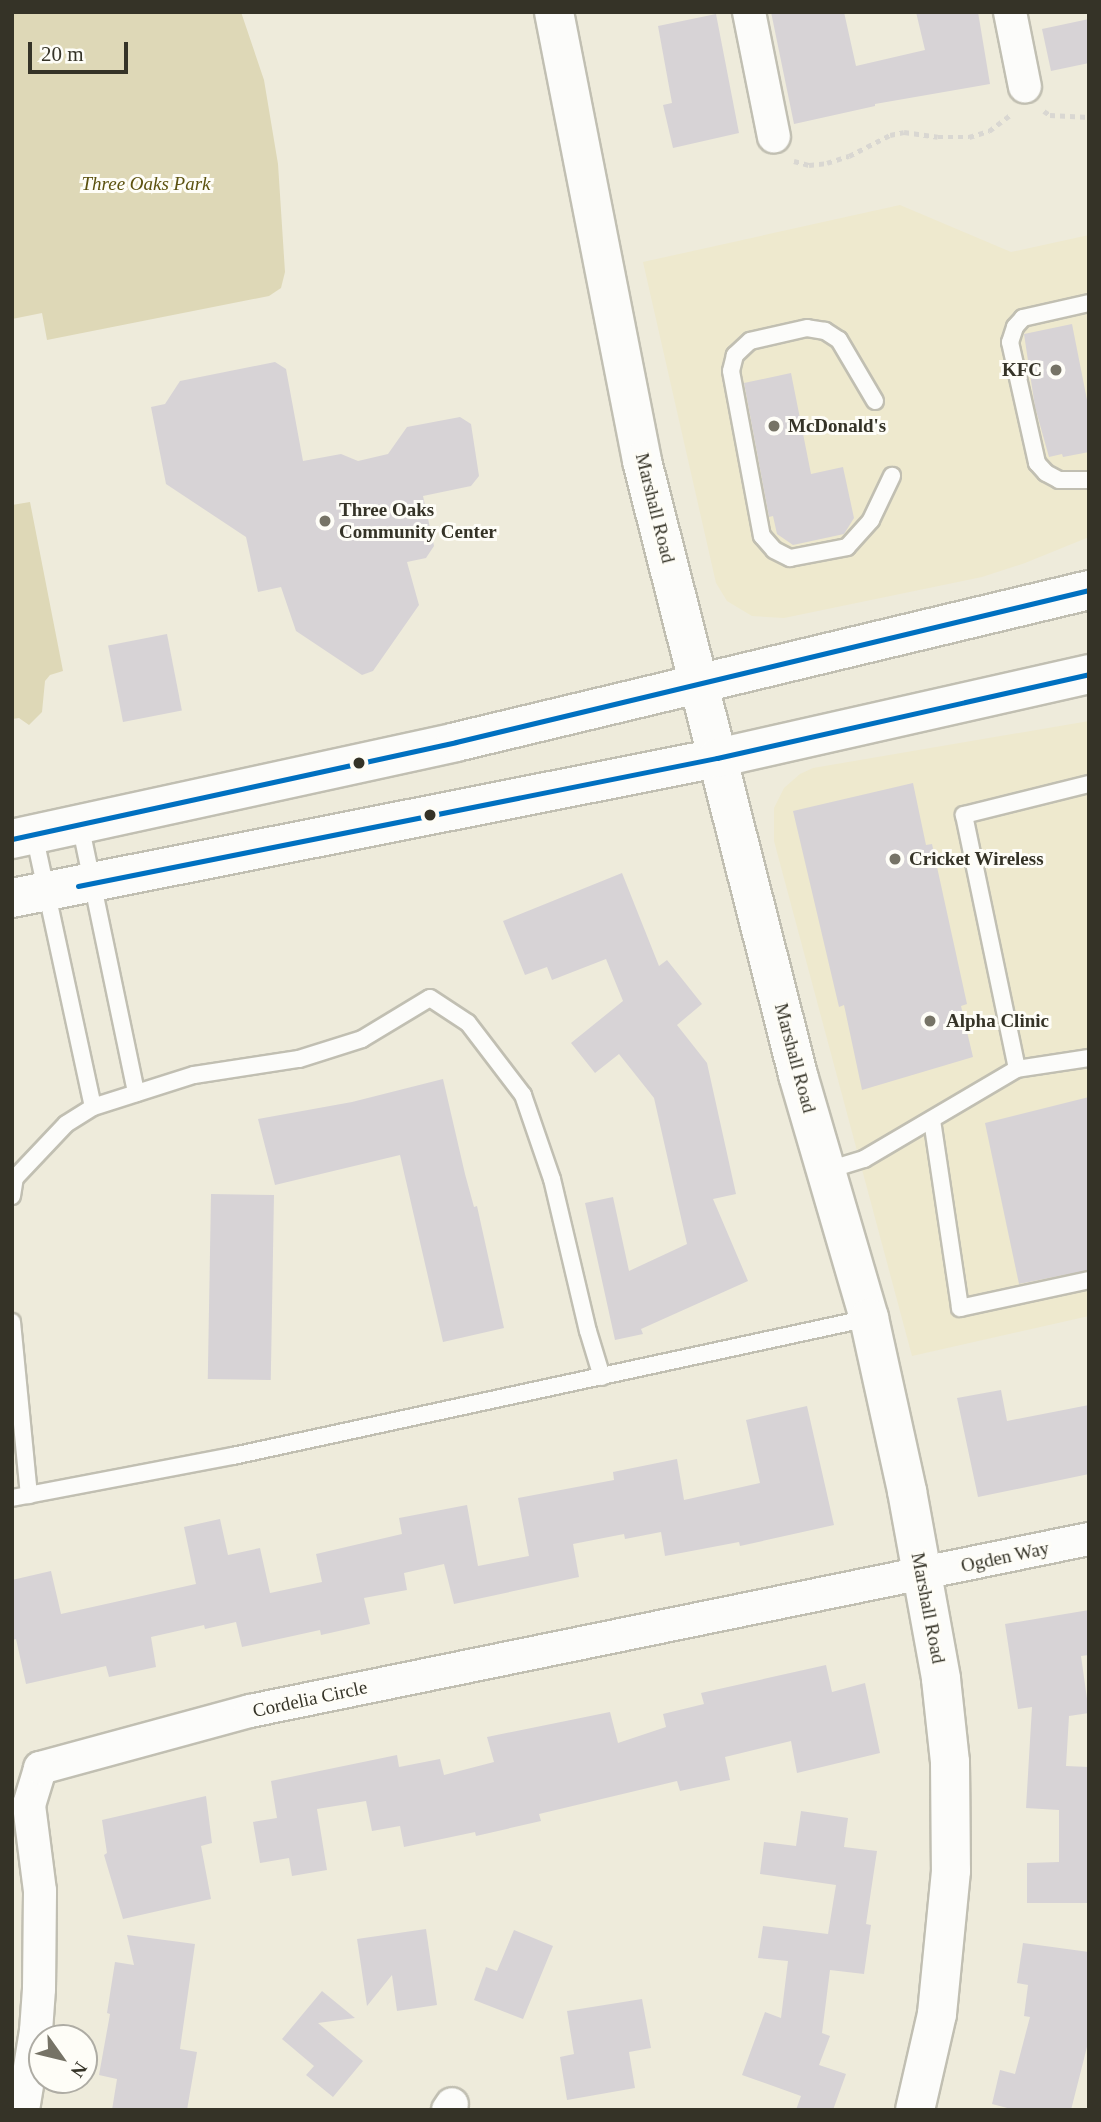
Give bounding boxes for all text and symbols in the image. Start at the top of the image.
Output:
scale bar [32,28,131,72]
text: 20 m [41,42,84,66]
park label: Three Oaks Park [81,173,211,195]
place label: KFC [1002,359,1042,381]
marker: KFC [1048,362,1064,378]
place label: McDonald's [788,415,886,437]
marker: McDonald's [766,418,782,434]
street label: Marshall Road [630,451,680,565]
place label: Three Oaks Community Center [339,499,497,543]
marker: Three Oaks Community Center [317,513,333,529]
unlabelled marker [352,756,366,770]
unlabelled marker [423,808,437,822]
place label: Cricket Wireless [909,848,1044,870]
marker: Cricket Wireless [887,851,903,867]
street label: Marshall Road [769,1001,821,1115]
place label: Alpha Clinic [946,1010,1049,1032]
marker: Alpha Clinic [920,1011,940,1031]
street label: Ogden Way [959,1537,1051,1577]
street label: Marshall Road [906,1551,950,1665]
street label: Cordelia Circle [251,1676,369,1722]
north arrow [28,2024,98,2094]
text: N [67,2058,92,2081]

